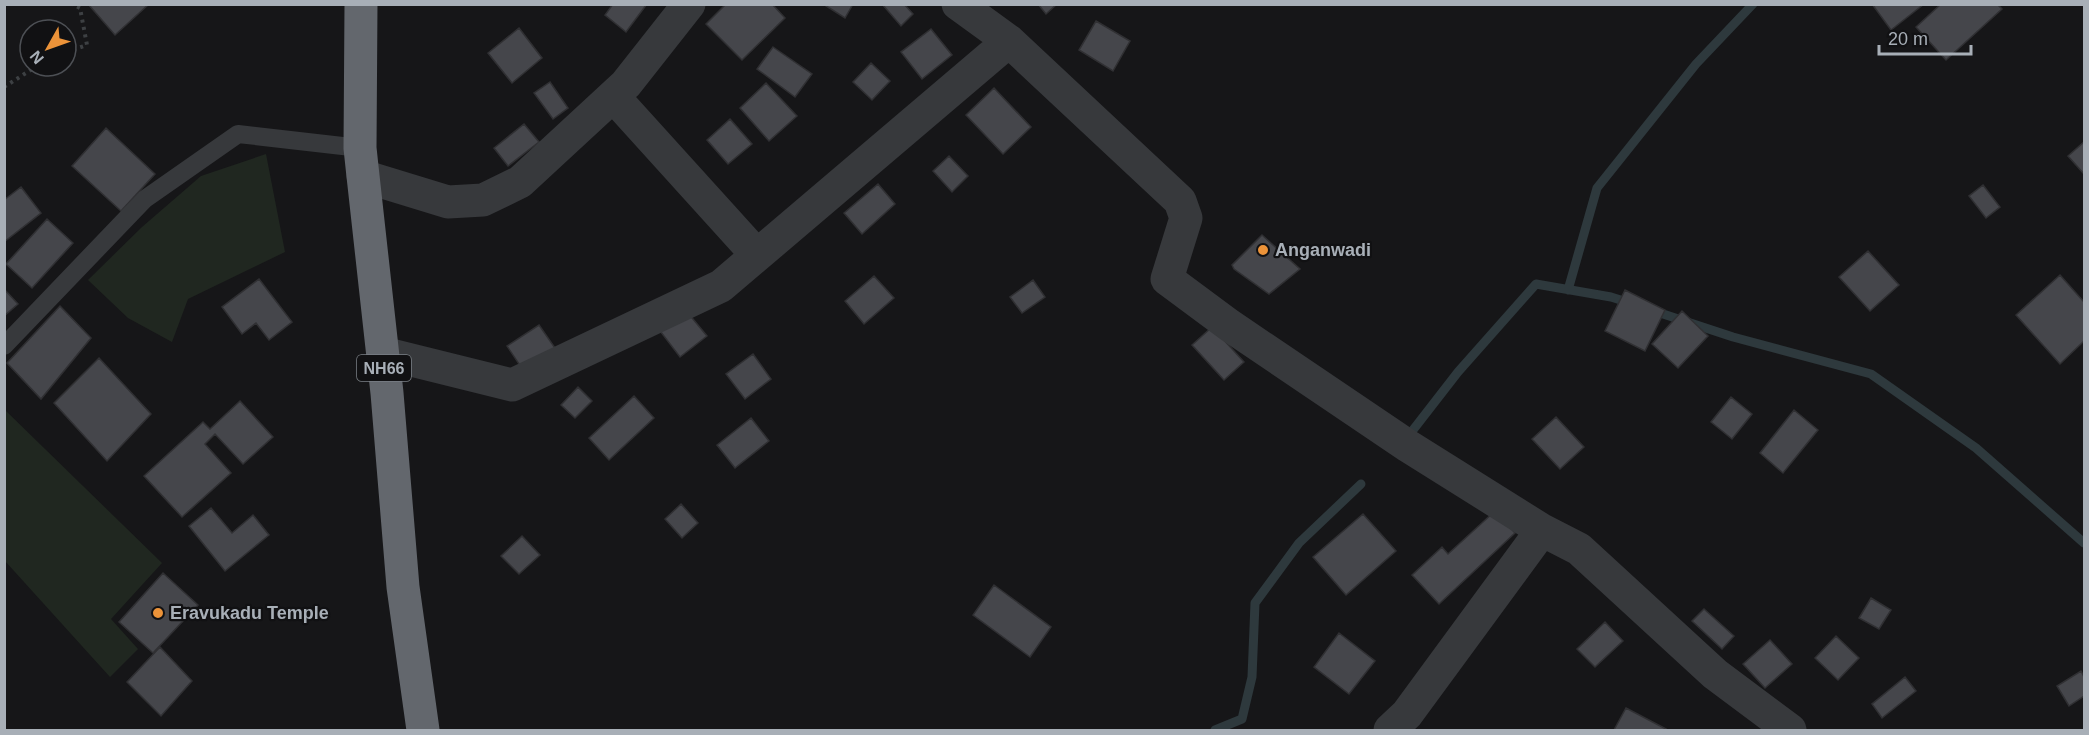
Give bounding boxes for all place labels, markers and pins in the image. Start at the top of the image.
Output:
place label: Anganwadi [1275,240,1371,260]
marker: Anganwadi [1256,243,1270,257]
place label: Eravukadu Temple [170,603,329,623]
marker: Eravukadu Temple [151,606,165,620]

